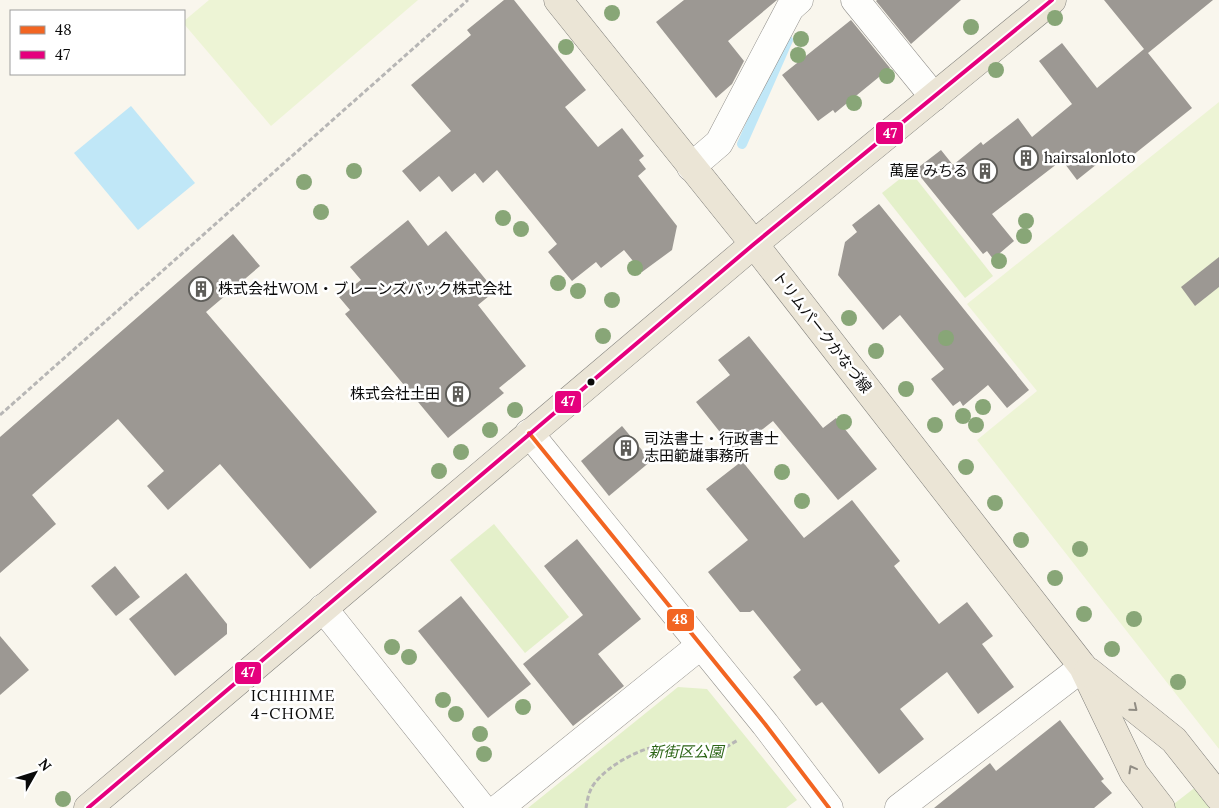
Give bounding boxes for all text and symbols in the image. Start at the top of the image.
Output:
legend [10,10,185,75]
text: 48 [55,20,72,39]
text: 47 [55,45,70,64]
line badge: 47 [875,121,904,145]
text: 47 [883,124,898,142]
building icon: hairsalonloto [1013,145,1039,171]
place label: hairsalonloto [1044,148,1136,167]
building icon: 萬屋 みちる [972,158,998,184]
place label: 萬屋 みちる [889,161,968,180]
street label: トリムパークかなづ線 [769,267,876,397]
building icon: 株式会社WOM・ブレーンズパック株式会社 [188,276,214,302]
place label: 株式会社WOM・ブレーンズパック株式会社 [218,279,512,298]
unlabelled marker [586,377,596,387]
building icon: 株式会社土田 [445,381,471,407]
place label: 株式会社土田 [350,384,440,403]
line badge: 47 [554,390,582,414]
text: 47 [561,392,576,410]
place label: 司法書士・行政書士 志田範雄事務所 [644,429,779,465]
building icon: 司法書士・行政書士 志田範雄事務所 [613,435,639,461]
line badge: 48 [666,608,695,632]
text: 48 [672,610,688,628]
line badge: 47 [234,661,262,685]
text: 47 [241,663,256,681]
district label: ICHIHIME 4-CHOME [251,685,335,723]
one-way arrow [1129,703,1138,712]
park label: 新街区公園 [648,742,725,761]
north arrow [10,748,60,798]
text: N [35,755,56,775]
one-way arrow [1129,765,1139,774]

